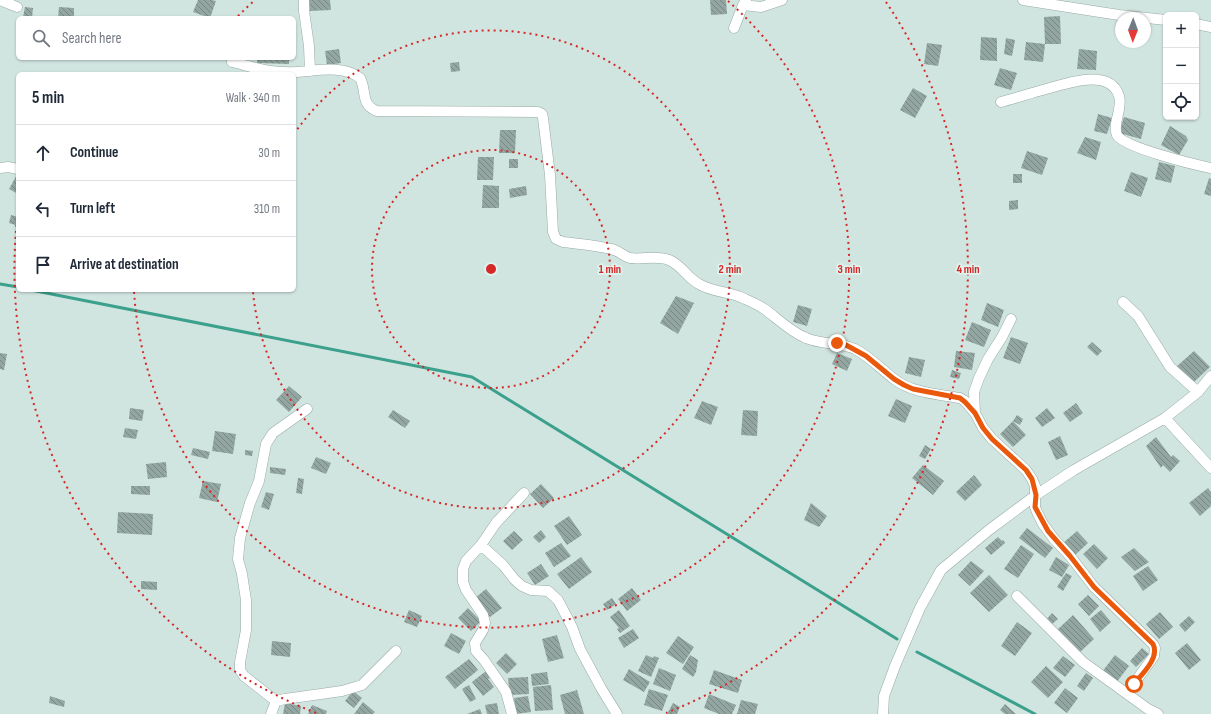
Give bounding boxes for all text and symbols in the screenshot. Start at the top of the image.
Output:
north arrow [1115,12,1151,48]
map controls [1163,12,1199,120]
button: + [1163,12,1199,48]
search box [16,16,296,60]
icon: search [30,27,52,49]
text: Search here [62,29,122,48]
button: − [1163,48,1199,84]
button: locate [1163,84,1199,120]
text: 5 min [32,88,64,108]
text: Walk · 340 m [226,90,280,106]
icon: ahead [32,142,54,164]
text: Continue [70,143,119,162]
text: 30 m [258,145,280,161]
icon: left [32,198,54,220]
text: Turn left [70,199,115,218]
text: 310 m [254,201,280,217]
icon: arrive [32,254,54,276]
text: Arrive at destination [70,255,179,274]
centre of rings [484,262,498,276]
text: 1 min [599,262,621,277]
text: 2 min [719,262,741,277]
text: 3 min [838,262,860,277]
text: 4 min [956,262,980,277]
route end [828,334,846,352]
route start [1125,675,1143,693]

